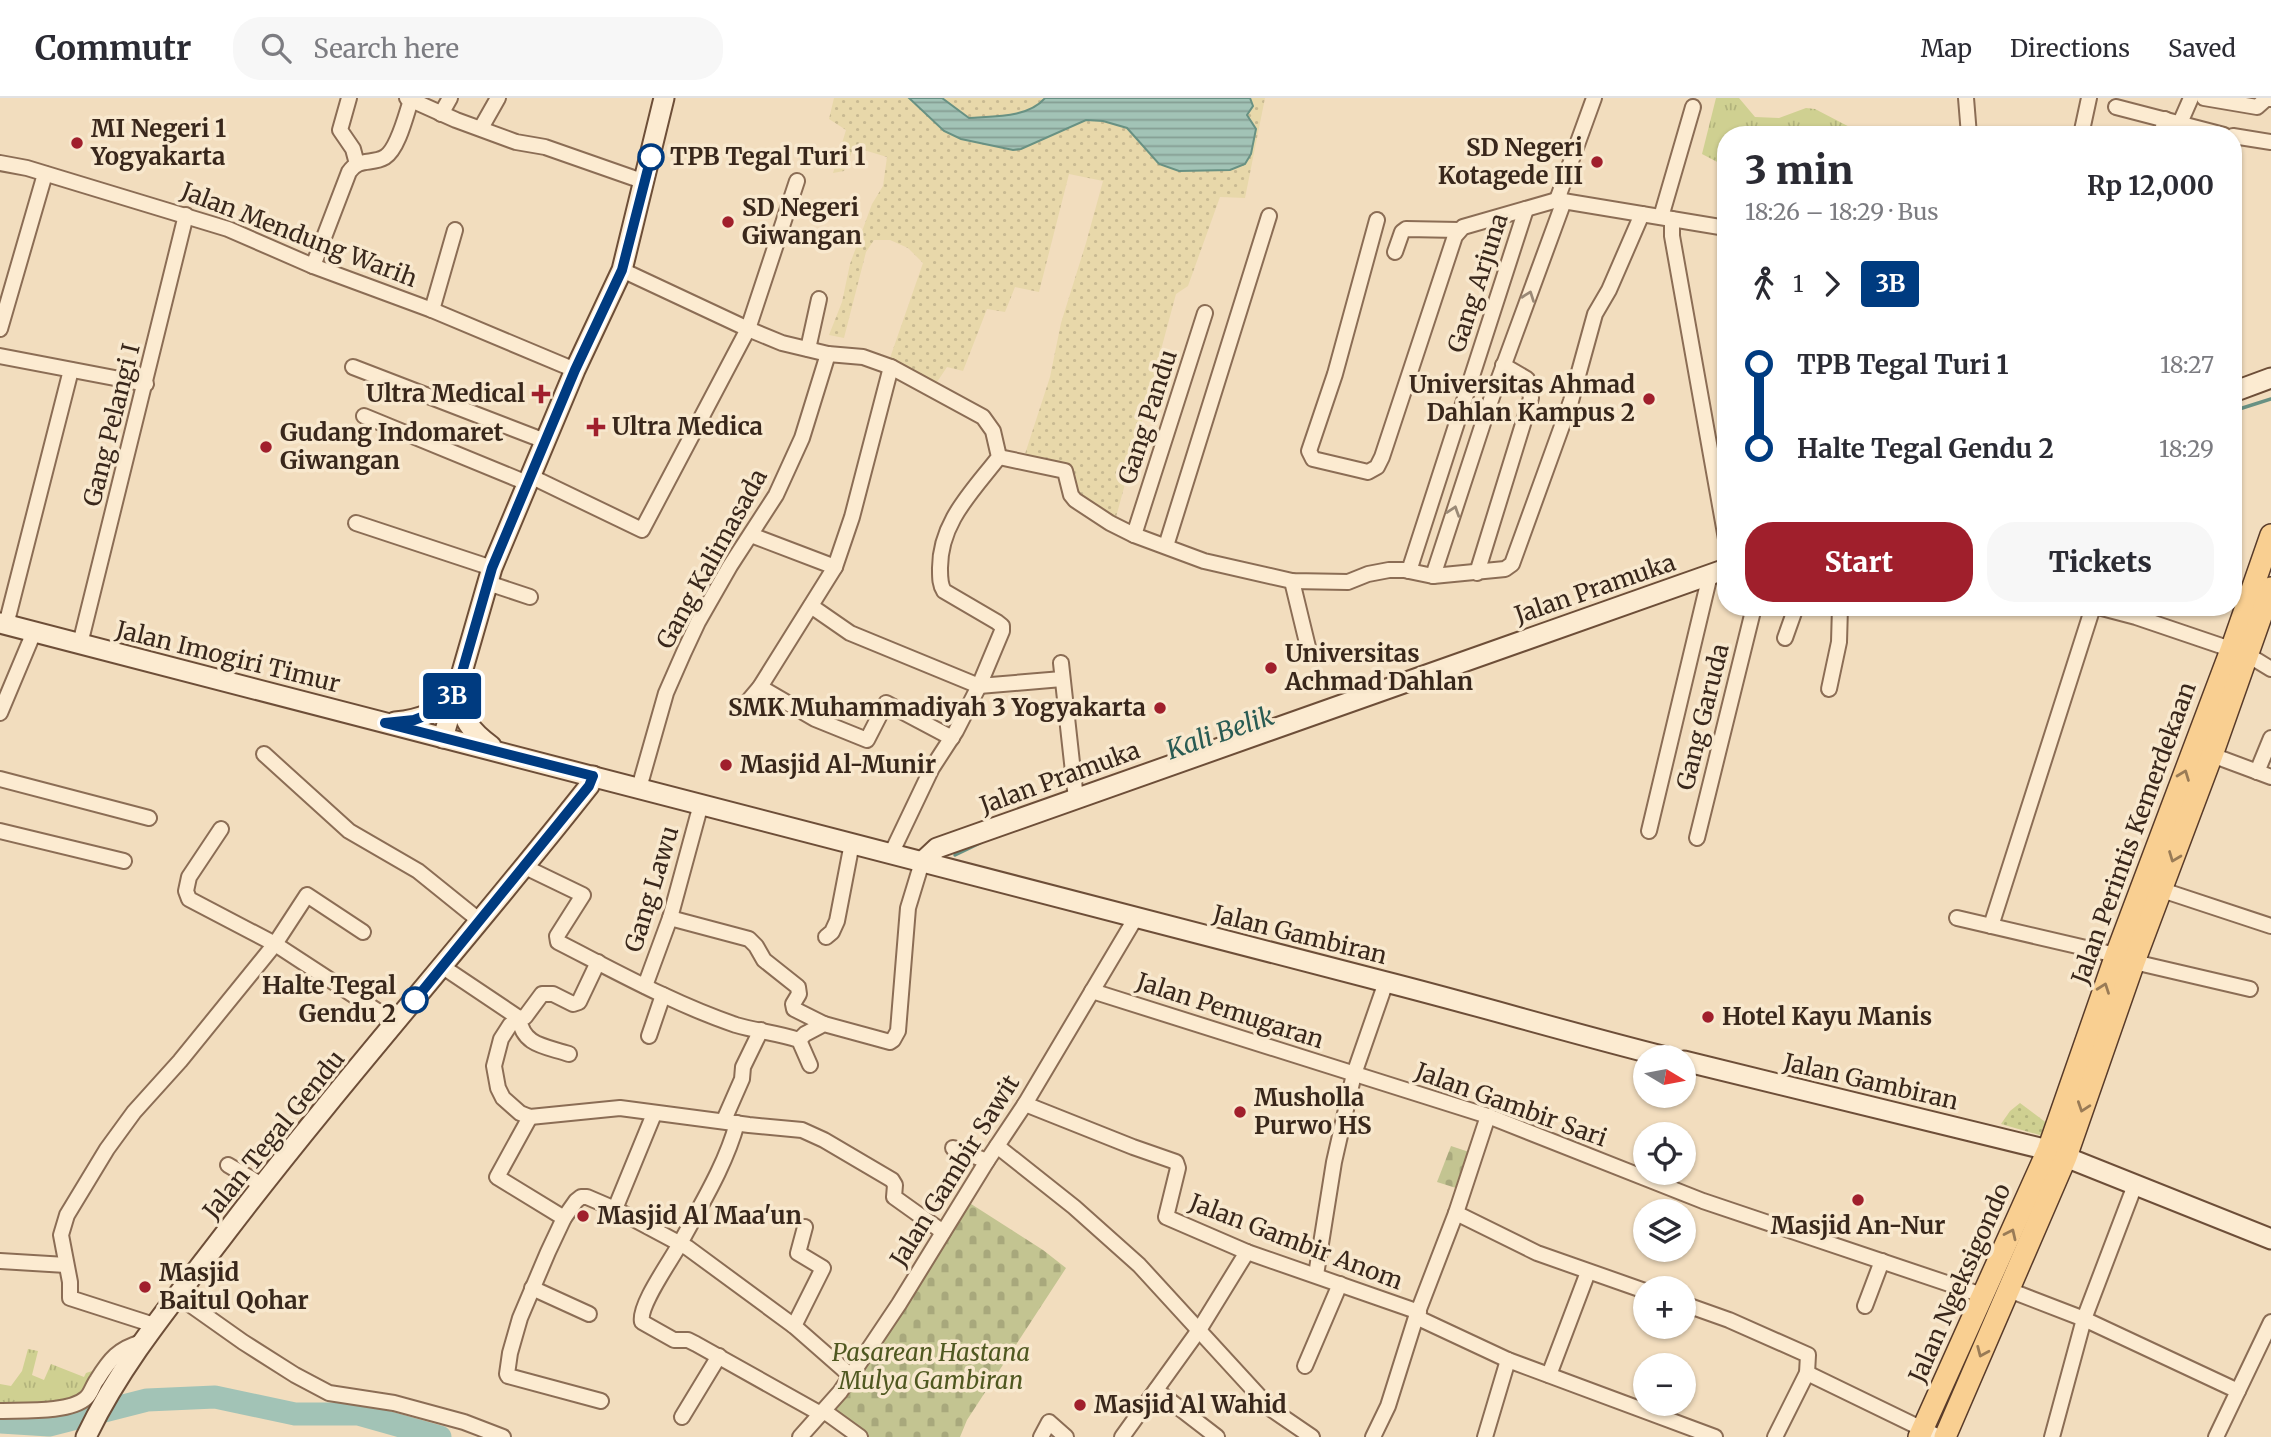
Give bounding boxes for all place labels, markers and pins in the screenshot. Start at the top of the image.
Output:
place label: MI Negeri 1 Yogyakarta [90,113,226,172]
place label: SD Negeri Kotagede III [1438,132,1583,191]
marker: MI Negeri 1 Yogyakarta [69,135,85,151]
place label: TPB Tegal Turi 1 [670,141,865,172]
marker: TPB Tegal Turi 1 [638,144,664,170]
marker: SD Negeri Kotagede III [1589,154,1605,170]
place label: SD Negeri Giwangan [742,192,862,251]
marker: SD Negeri Giwangan [720,214,736,230]
place label: Universitas Ahmad Dahlan Kampus 2 [1409,369,1635,428]
place label: Ultra Medical [366,378,525,409]
marker: Ultra Medical [531,384,551,404]
marker: Universitas Ahmad Dahlan Kampus 2 [1641,391,1657,407]
place label: Ultra Medica [612,411,763,442]
place label: Gudang Indomaret Giwangan [280,417,504,476]
marker: Ultra Medica [586,417,606,437]
marker: Gudang Indomaret Giwangan [258,439,274,455]
place label: Universitas Achmad Dahlan [1284,638,1473,697]
marker: Universitas Achmad Dahlan [1263,660,1279,676]
place label: SMK Muhammadiyah 3 Yogyakarta [728,692,1146,723]
marker: SMK Muhammadiyah 3 Yogyakarta [1152,700,1168,716]
place label: Masjid Al-Munir [740,749,936,780]
marker: Masjid Al-Munir [718,757,734,773]
place label: Halte Tegal Gendu 2 [262,970,396,1029]
marker: Halte Tegal Gendu 2 [402,987,428,1013]
place label: Hotel Kayu Manis [1722,1001,1932,1032]
marker: Hotel Kayu Manis [1700,1009,1716,1025]
place label: Musholla Purwo HS [1254,1082,1371,1141]
marker: Musholla Purwo HS [1232,1104,1248,1120]
marker: Masjid An-Nur [1850,1192,1866,1208]
place label: Masjid Al Maa'un [597,1200,802,1231]
marker: Masjid Al Maa'un [575,1208,591,1224]
place label: Masjid An-Nur [1771,1210,1945,1241]
place label: Masjid Baitul Qohar [159,1257,309,1316]
marker: Masjid Baitul Qohar [137,1279,153,1295]
place label: Masjid Al Wahid [1094,1389,1287,1420]
marker: Masjid Al Wahid [1072,1397,1088,1413]

